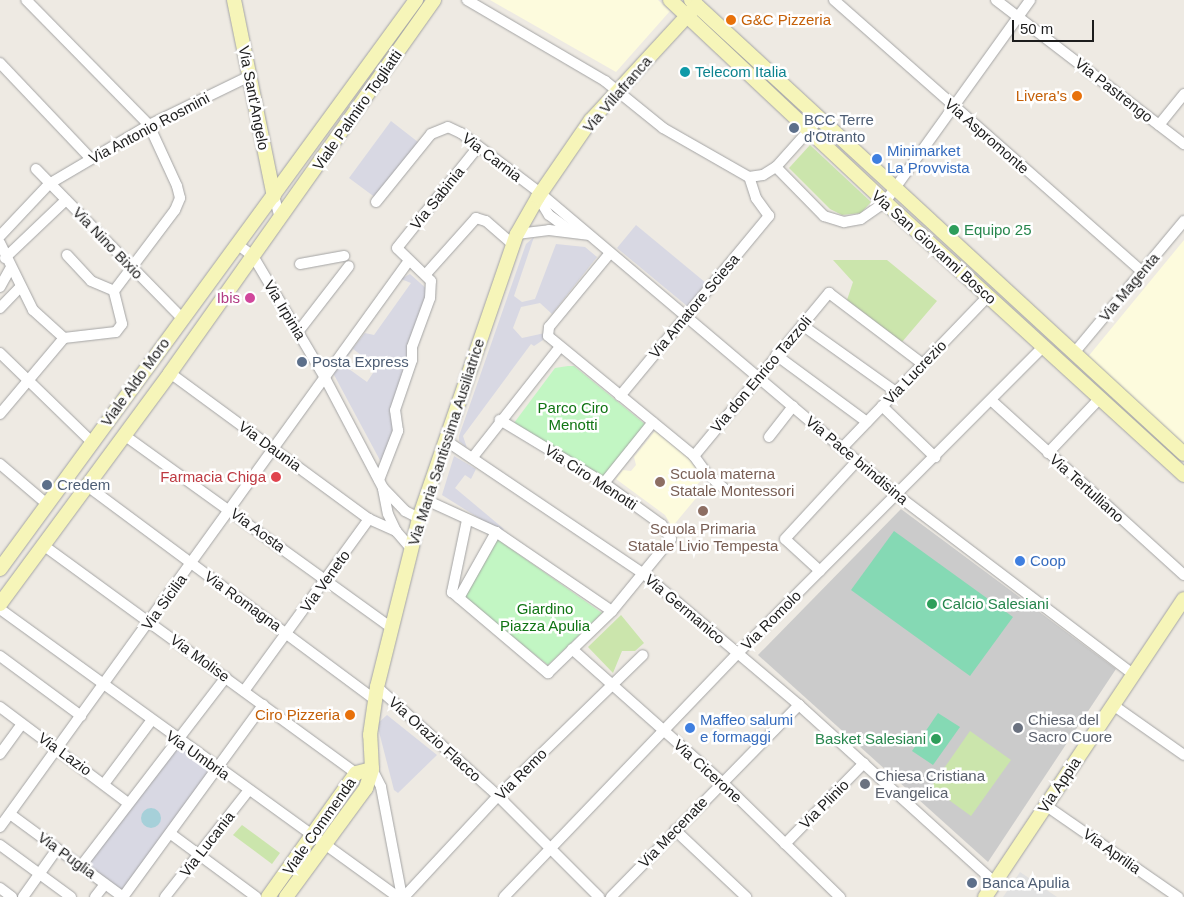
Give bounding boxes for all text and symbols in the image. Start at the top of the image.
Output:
scale bar [1014,10,1096,42]
place label: G&C Pizzeria [741,11,831,29]
marker: G&C Pizzeria [725,14,737,26]
text: 50 m [1020,20,1053,37]
street label: Via Sant'Angelo [235,44,273,152]
street label: Viale Palmiro Togliatti [309,46,405,174]
street label: Via Villafranca [579,52,655,136]
street label: Via Pastrengo [1071,54,1157,126]
place label: Telecom Italia [695,63,787,81]
marker: Telecom Italia [679,66,691,78]
place label: Livera's [1016,87,1067,105]
street label: Via Antonio Rosmini [85,88,213,168]
marker: Livera's [1071,90,1083,102]
street label: Via Aspromonte [941,94,1033,178]
place label: BCC Terre d'Otranto [804,110,874,145]
marker: BCC Terre d'Otranto [788,122,800,134]
street label: Via Carnia [459,129,525,185]
place label: Minimarket La Provvista [887,141,970,176]
marker: Minimarket La Provvista [871,153,883,165]
street label: Via Sabinia [406,163,468,233]
street label: Via San Giovanni Bosco [868,186,1000,308]
street label: Via Nino Bixio [69,203,147,283]
place label: Equipo 25 [964,221,1032,239]
marker: Equipo 25 [948,224,960,236]
street label: Via Magenta [1095,249,1163,325]
street label: Via Amatore Sciesa [645,250,743,362]
street label: Via Irpinia [260,277,310,343]
place label: Ibis [217,289,240,307]
marker: Ibis [244,292,256,304]
street label: Via don Enrico Tazzoli [707,312,815,436]
street label: Viale Aldo Moro [97,334,173,430]
street label: Via Maria Santissima Ausiliatrice [404,336,488,548]
street label: Via Lucrezio [880,336,950,408]
place label: Posta Express [312,353,409,371]
marker: Posta Express [296,356,308,368]
park label: Parco Ciro Menotti [538,398,608,433]
street label: Via Pace brindisina [802,412,912,508]
street label: Via Daunia [235,417,305,475]
street label: Via Ciro Menotti [541,440,641,514]
street label: Via Tertulliano [1046,450,1128,526]
place label: Scuola materna Statale Montessori [670,464,794,499]
place label: Farmacia Chiga [160,468,266,486]
marker: Farmacia Chiga [270,471,282,483]
place label: Credem [57,476,110,494]
marker: Scuola materna Statale Montessori [654,476,666,488]
marker: Credem [41,479,53,491]
street label: Via Aosta [227,504,289,556]
marker: Scuola Primaria Statale Livio Tempesta [697,505,709,517]
place label: Scuola Primaria Statale Livio Tempesta [628,519,778,554]
street label: Via Veneto [296,546,354,616]
place label: Coop [1030,552,1066,570]
marker: Coop [1014,555,1026,567]
street label: Via Romagna [201,567,285,635]
street label: Via Germanico [641,570,729,648]
street label: Via Sicilia [138,571,190,633]
street label: Via Romolo [737,586,805,654]
place label: Calcio Salesiani [942,595,1049,613]
marker: Calcio Salesiani [926,598,938,610]
park label: Giardino Piazza Apulia [500,599,590,634]
street label: Via Molise [167,630,233,686]
street label: Via Orazio Flacco [385,693,485,785]
place label: Ciro Pizzeria [255,706,340,724]
marker: Ciro Pizzeria [344,709,356,721]
place label: Maffeo salumi e formaggi [700,710,793,745]
place label: Chiesa del Sacro Cuore [1028,710,1112,745]
marker: Maffeo salumi e formaggi [684,722,696,734]
marker: Chiesa del Sacro Cuore [1012,722,1024,734]
street label: Via Umbria [163,726,233,784]
street label: Via Lazio [35,729,95,779]
place label: Basket Salesiani [815,730,926,748]
marker: Basket Salesiani [930,733,942,745]
street label: Via Cicerone [670,736,746,806]
street label: Via Remo [491,744,551,804]
street label: Via Appia [1034,753,1084,817]
place label: Chiesa Cristiana Evangelica [875,766,985,801]
street label: Viale Commenda [279,774,359,878]
street label: Via Plinio [796,776,852,832]
marker: Chiesa Cristiana Evangelica [859,778,871,790]
street label: Via Mecenate [635,793,711,871]
street label: Via Lucania [176,808,238,880]
street label: Via Aprilia [1079,824,1145,878]
street label: Via Puglia [34,828,100,882]
place label: Banca Apulia [982,874,1070,892]
marker: Banca Apulia [966,877,978,889]

